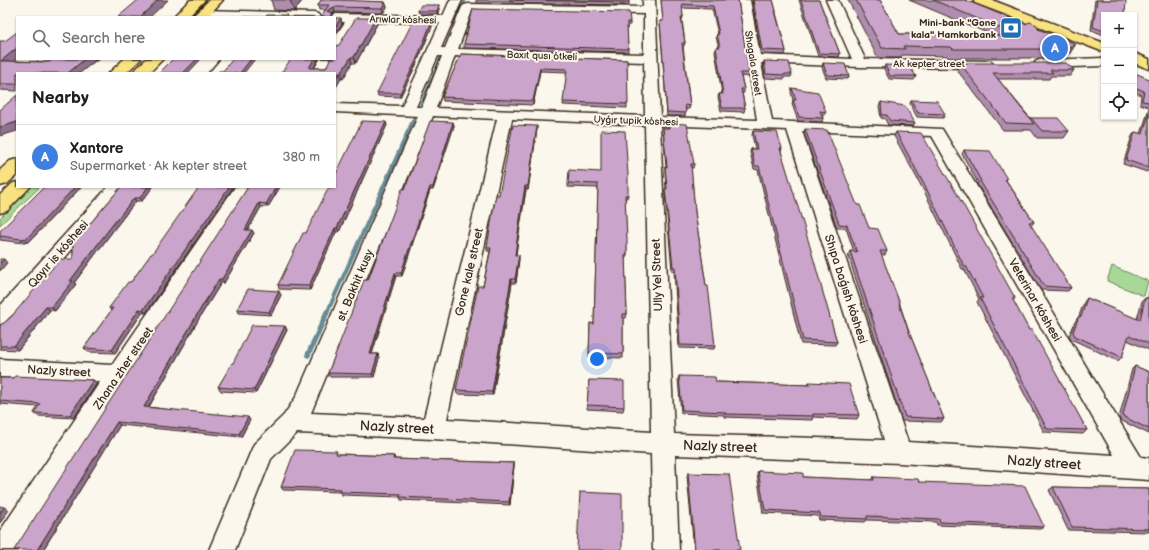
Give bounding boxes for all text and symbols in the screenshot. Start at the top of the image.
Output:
map controls [1101,12,1137,120]
button: + [1101,12,1137,48]
street label: Arıwlar kóshesi [369,13,437,27]
bank icon: Mini-bank "Gone kala" Hamkorbank [998,15,1024,41]
search box [16,16,336,60]
place label: Mini-bank "Gone kala" Hamkorbank [911,17,997,41]
icon: search [30,27,52,49]
text: Search here [62,29,145,48]
street label: Shagala street [742,30,764,96]
pin: A [1042,33,1068,63]
button: − [1101,48,1137,84]
street label: Baxıt qusı ótkeli [506,49,577,63]
street label: Ak kepter street [893,58,965,70]
button: locate [1101,84,1137,120]
text: Nearby [32,88,89,108]
street label: Uyǵır tupik kóshesi [593,114,679,128]
text: Xantore [70,139,123,158]
text: A [41,149,49,165]
text: 380 m [283,149,320,165]
text: Supermarket · Ak kepter street [70,158,247,174]
street label: Qayır is kóshesi [25,217,92,291]
street label: Gone kale street [452,226,487,318]
street label: Shıpa baǵısh kóshesi [821,233,870,346]
street label: Ully Yel Street [649,238,666,312]
street label: st. Bakhit kusy [334,247,378,323]
street label: Veterinar kóshesi [1005,256,1064,345]
street label: Zhana zher street [90,324,157,413]
your location [587,349,607,369]
street label: Nazly street [27,362,92,381]
street label: Nazly street [359,417,435,438]
street label: Nazly street [683,437,758,456]
street label: Nazly street [1006,451,1082,474]

